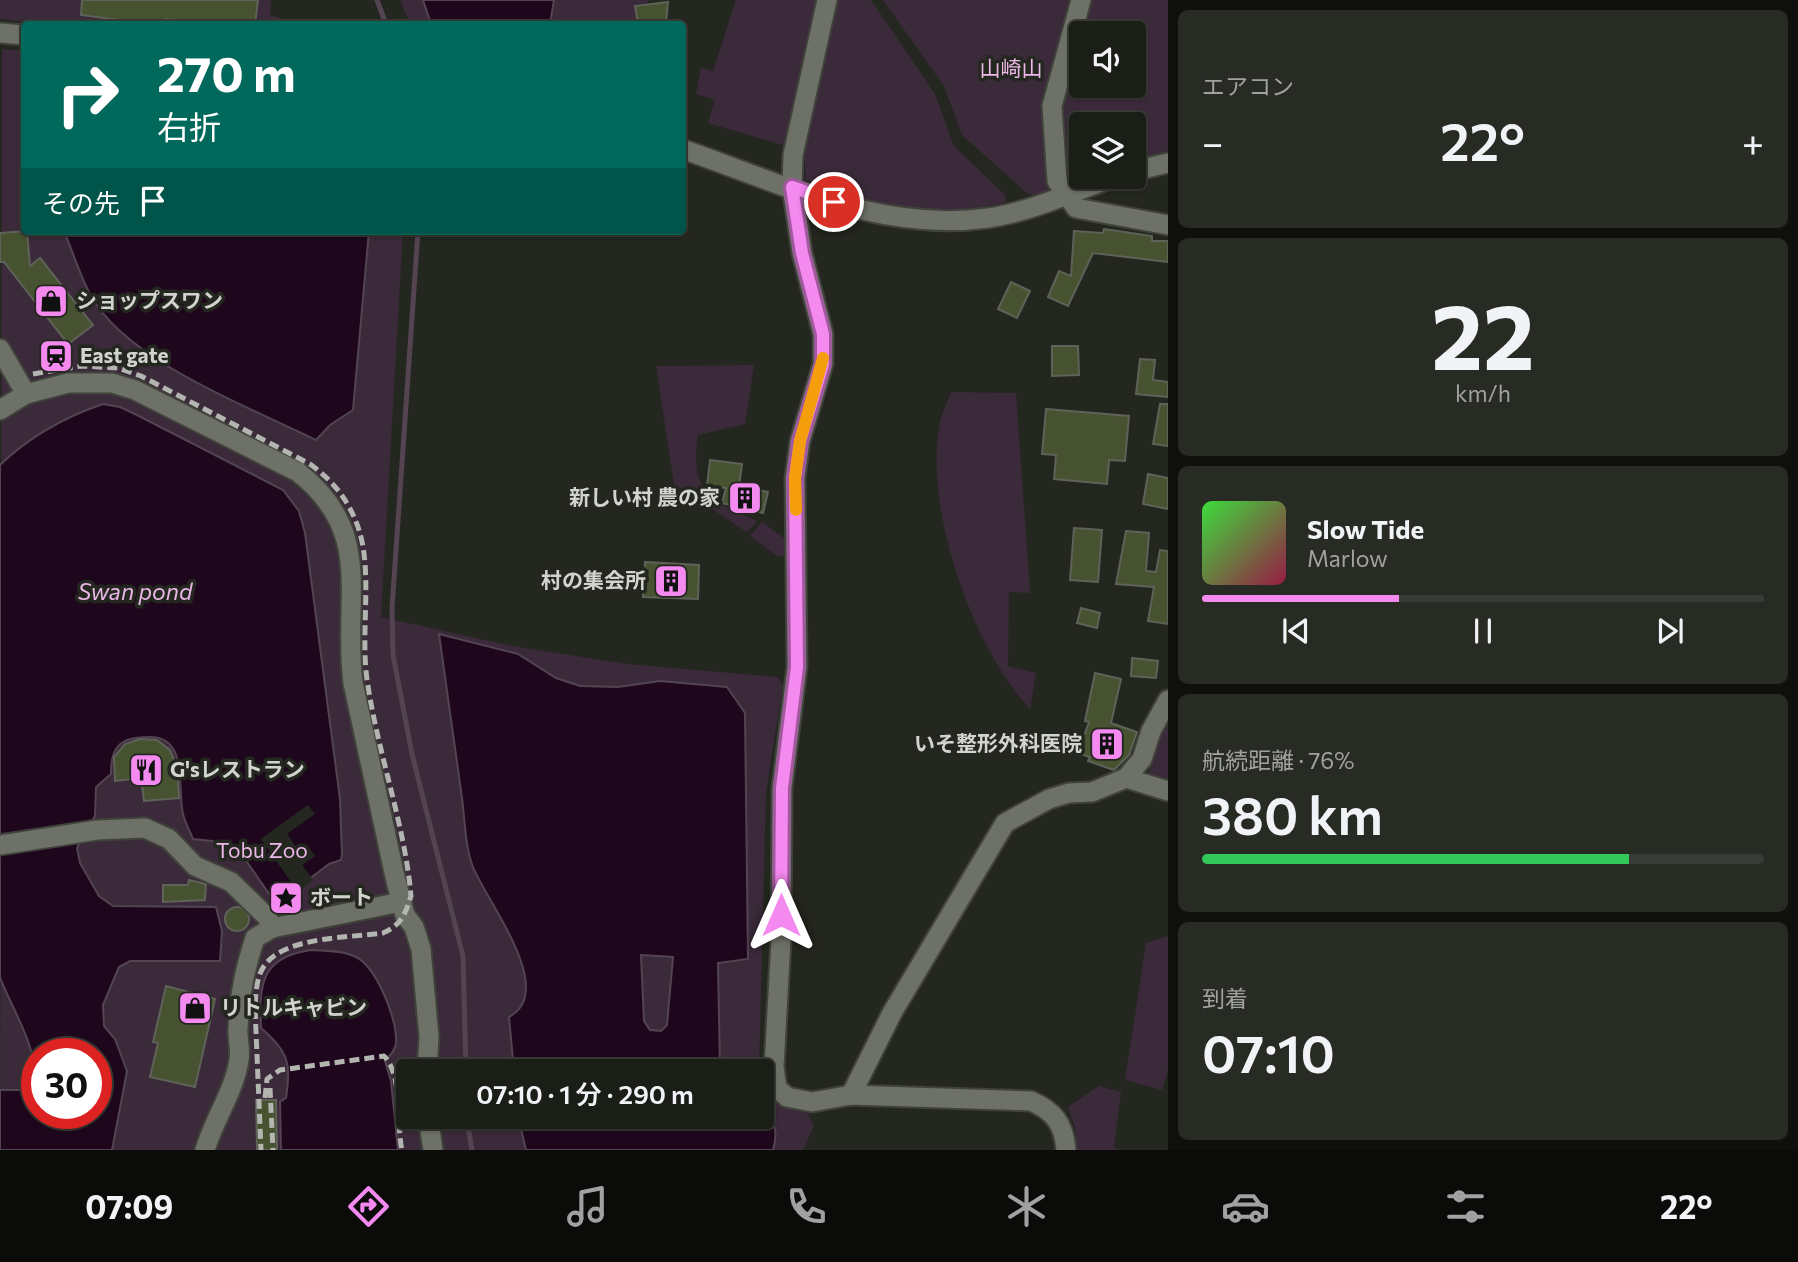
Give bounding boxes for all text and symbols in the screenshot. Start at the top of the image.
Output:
map controls [1069,21,1146,189]
button: sound [1069,21,1146,98]
text: 270 m [157,42,296,102]
icon: right [42,49,133,140]
park label: 山崎山 [980,55,1043,80]
text: エアコン [1202,72,1294,100]
text: 右折 [157,106,221,146]
text: 22° [1440,108,1525,172]
button: layers [1069,112,1146,189]
text: − [1202,118,1224,165]
text: + [1742,118,1764,165]
pin [804,172,864,232]
icon: arrive [134,182,172,220]
icon: arrive [815,183,853,221]
text: その先 [42,187,120,218]
text: 22 [1431,277,1535,389]
shop icon: ショップスワン [32,282,70,320]
place label: ショップスワン [76,287,223,312]
station icon: East gate [37,337,75,375]
place label: East gate [80,342,169,367]
text: km/h [1455,379,1511,407]
building icon: 新しい村 農の家 [726,479,764,517]
place label: 新しい村 農の家 [569,484,720,509]
text: Slow Tide [1307,513,1424,544]
text: Marlow [1307,544,1388,572]
building icon: 村の集会所 [652,562,690,600]
place label: 村の集会所 [541,567,646,592]
water label: Swan pond [78,577,194,605]
icon: previous [1277,612,1315,650]
icon: pause [1464,612,1502,650]
icon: next [1651,612,1689,650]
building icon: いそ整形外科医院 [1088,725,1126,763]
place label: いそ整形外科医院 [914,730,1082,755]
text: 航続距離 · 76% [1202,746,1355,774]
restaurant icon: G'sレストラン [127,751,165,789]
place label: G'sレストラン [170,756,305,781]
text: 380 km [1202,782,1383,846]
park label: Tobu Zoo [216,837,308,862]
position arrow [744,878,818,952]
place icon: ボート [267,879,305,917]
place label: ボート [310,884,373,909]
text: 到着 [1202,984,1248,1012]
shop icon: リトルキャビン [176,989,214,1027]
place label: リトルキャビン [220,994,367,1019]
text: 07:10 [1202,1020,1335,1084]
speed limit sign: 30 [21,1038,112,1129]
text: 07:10 · 1 分 · 290 m [476,1078,694,1109]
icon: directions [344,1182,393,1231]
icon: music [563,1182,612,1231]
icon: phone [782,1182,831,1231]
icon: climate [1002,1182,1051,1231]
icon: car [1221,1182,1270,1231]
icon: filters [1441,1182,1490,1231]
text: 07:09 [85,1186,173,1226]
text: 22° [1660,1186,1713,1226]

